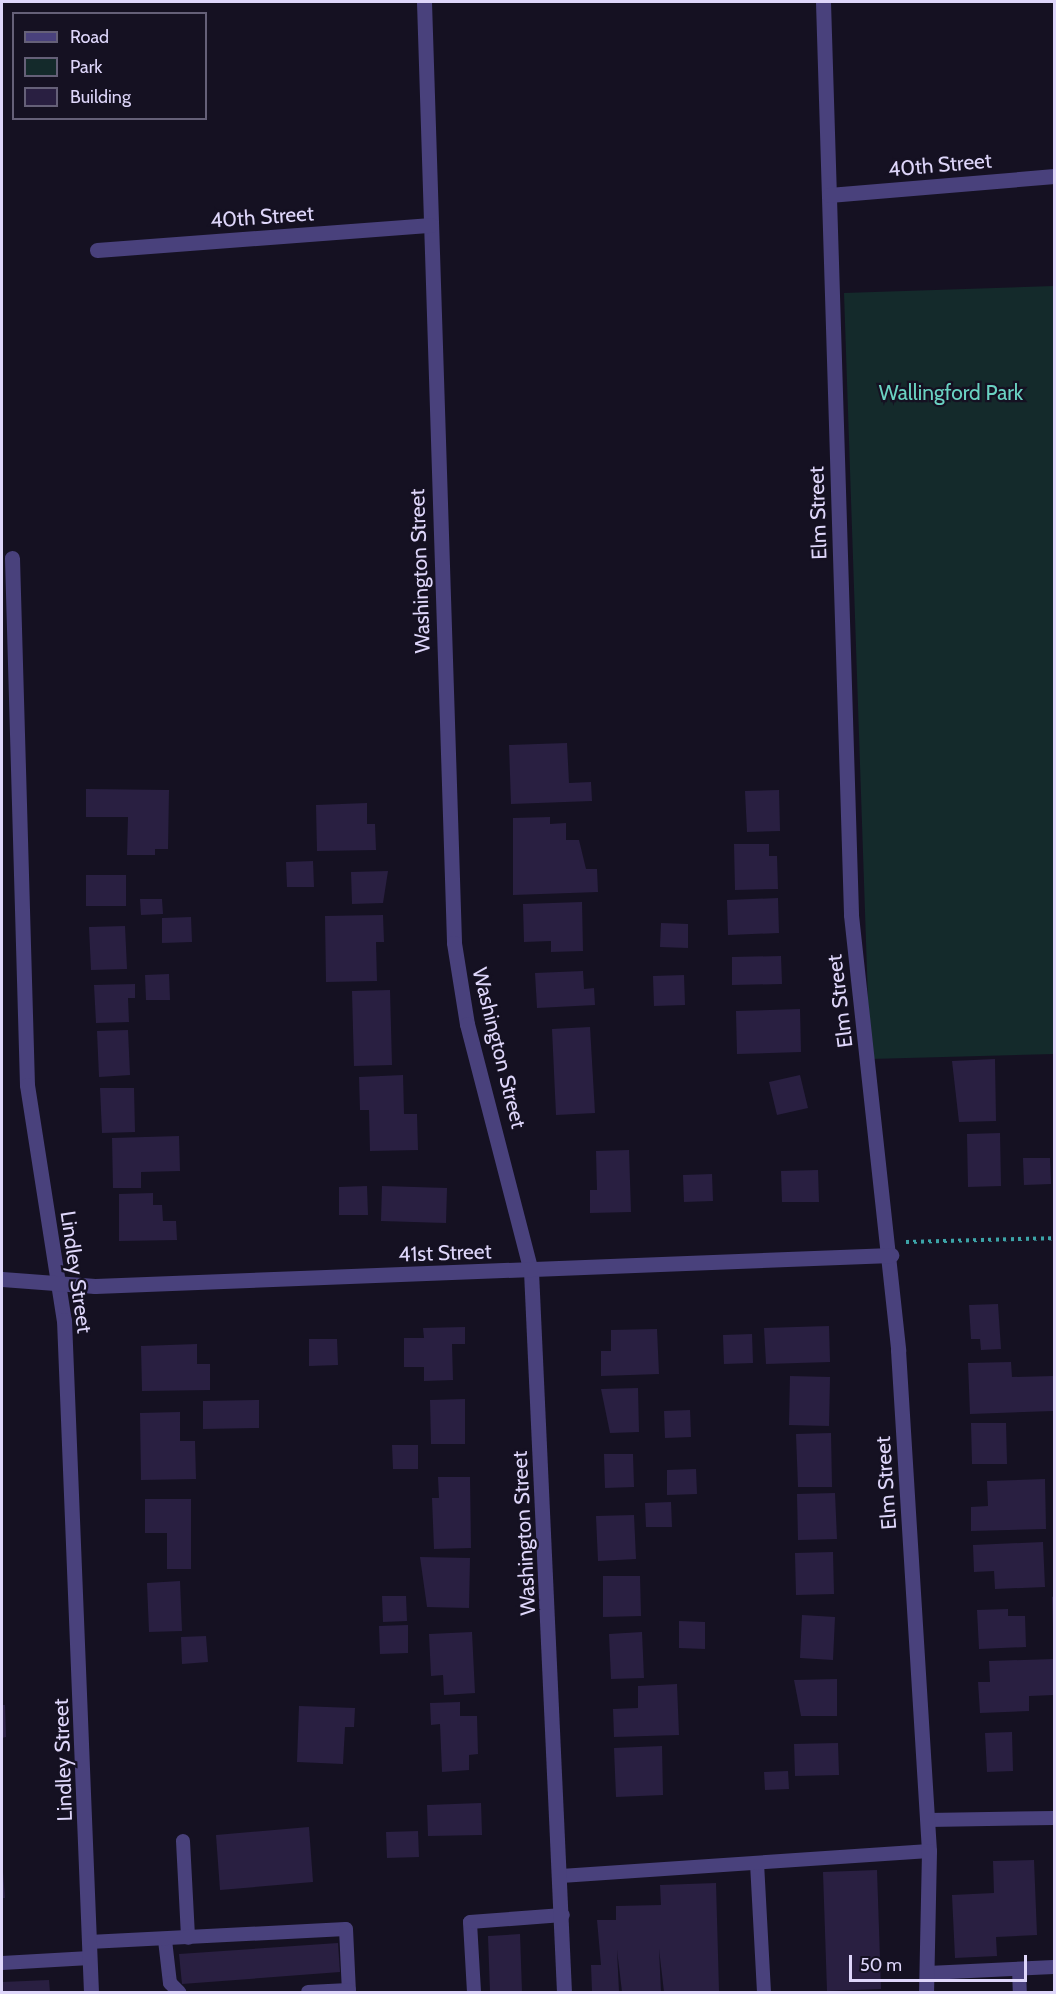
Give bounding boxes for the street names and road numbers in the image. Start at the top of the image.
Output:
street label: 40th Street [887,148,993,182]
street label: 40th Street [209,201,315,233]
street label: Elm Street [804,466,832,560]
street label: Washington Street [405,488,435,654]
street label: Elm Street [822,953,858,1049]
street label: Washington Street [467,965,531,1131]
street label: Lindley Street [55,1209,97,1335]
street label: 41st Street [398,1239,492,1267]
street label: Elm Street [870,1435,902,1531]
street label: Washington Street [507,1450,541,1616]
street label: Lindley Street [48,1698,78,1822]

